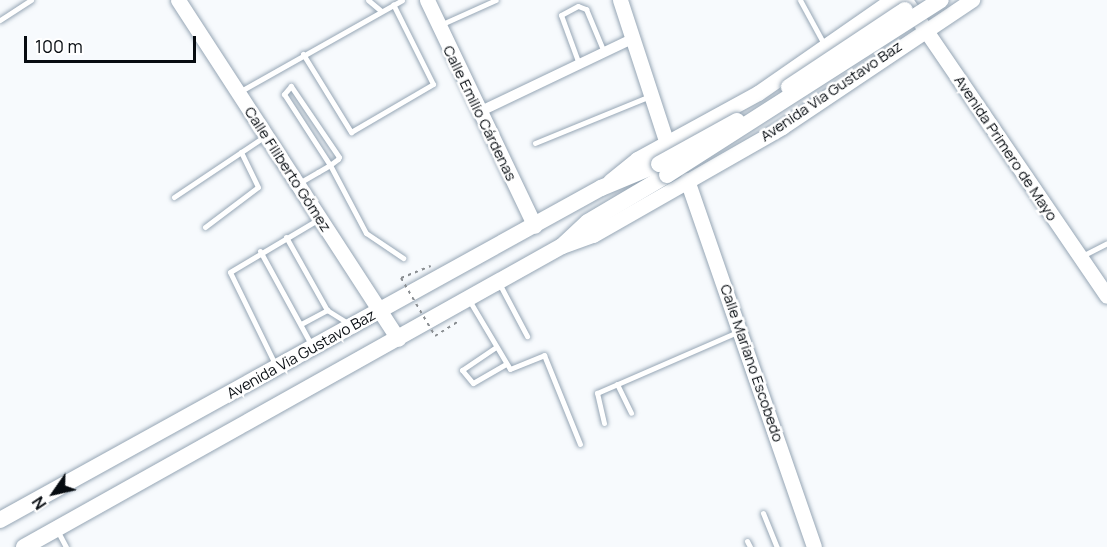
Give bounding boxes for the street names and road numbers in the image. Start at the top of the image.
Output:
street label: Avenida Via Gustavo Baz [757,37,905,145]
street label: Calle Emilio Cárdenas [439,42,521,184]
street label: Avenida Primero de Mayo [951,72,1061,224]
street label: Calle Filiberto Gómez [241,103,335,235]
street label: Calle Mariano Escobedo [717,282,787,444]
street label: Avenida Via Gustavo Baz [224,306,378,402]

